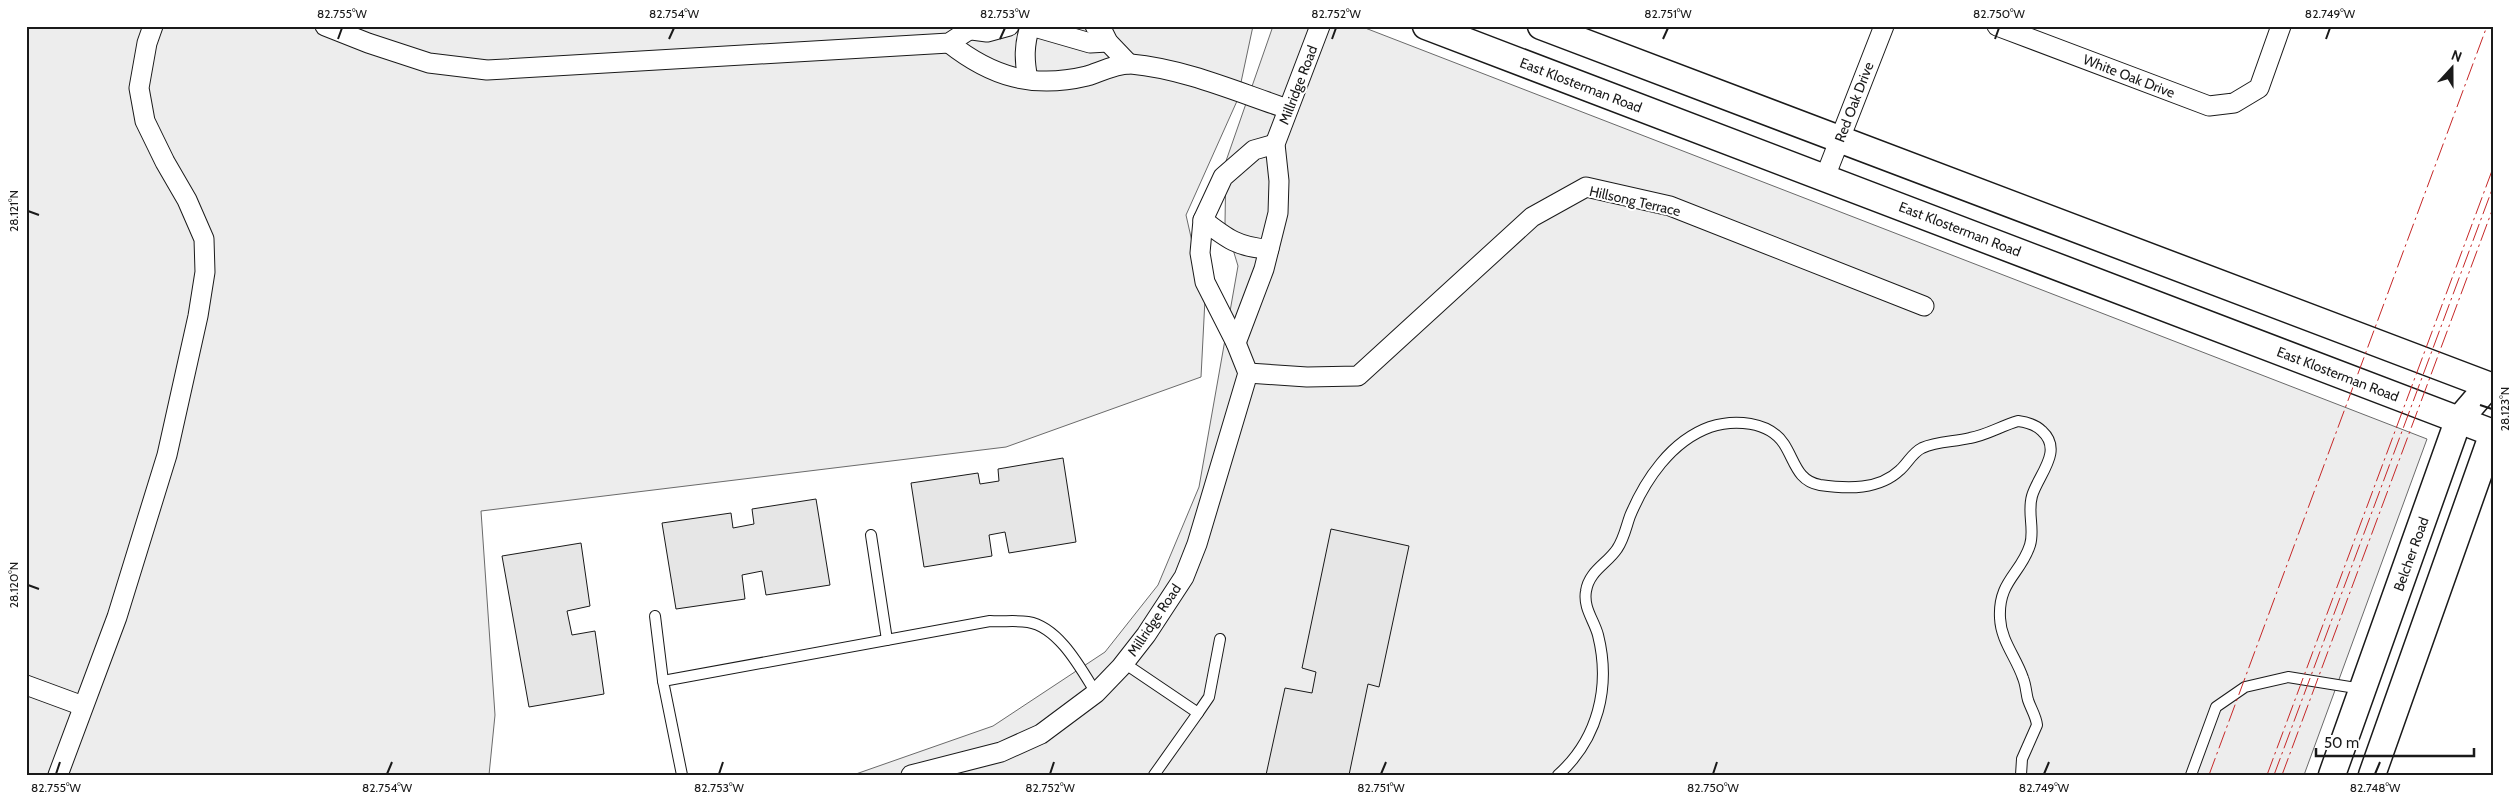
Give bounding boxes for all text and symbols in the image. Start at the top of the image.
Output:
text: 82.755°W [317,6,368,21]
text: 82.754°W [649,6,700,21]
text: 82.753°W [980,6,1031,21]
text: 82.752°W [1311,6,1362,21]
text: 82.751°W [1644,6,1692,21]
text: 82.750°W [1973,6,2026,21]
text: 82.749°W [2305,6,2356,21]
north arrow [2426,42,2476,92]
street label: Millridge Road [1275,43,1321,127]
text: N [2449,46,2465,66]
street label: White Oak Drive [2081,50,2177,102]
street label: East Klosterman Road [1517,53,1645,117]
street label: Red Oak Drive [1830,59,1878,145]
street label: Hillsong Terrace [1588,182,1682,220]
text: 28.121°N [6,190,21,232]
street label: East Klosterman Road [1896,197,2024,261]
street label: East Klosterman Road [2274,342,2402,406]
text: 28.123°N [2497,387,2512,431]
street label: Belcher Road [2389,514,2433,594]
text: 28.120°N [6,562,21,608]
street label: Millridge Road [1123,580,1185,660]
scale bar [2316,726,2474,758]
text: 50 m [2324,734,2359,752]
text: 82.755°W [31,780,82,795]
text: 82.754°W [362,780,413,795]
text: 82.753°W [694,780,745,795]
text: 82.752°W [1025,780,1076,795]
text: 82.751°W [1357,780,1405,795]
text: 82.750°W [1687,780,1740,795]
text: 82.749°W [2019,780,2070,795]
text: 82.748°W [2350,780,2401,795]

